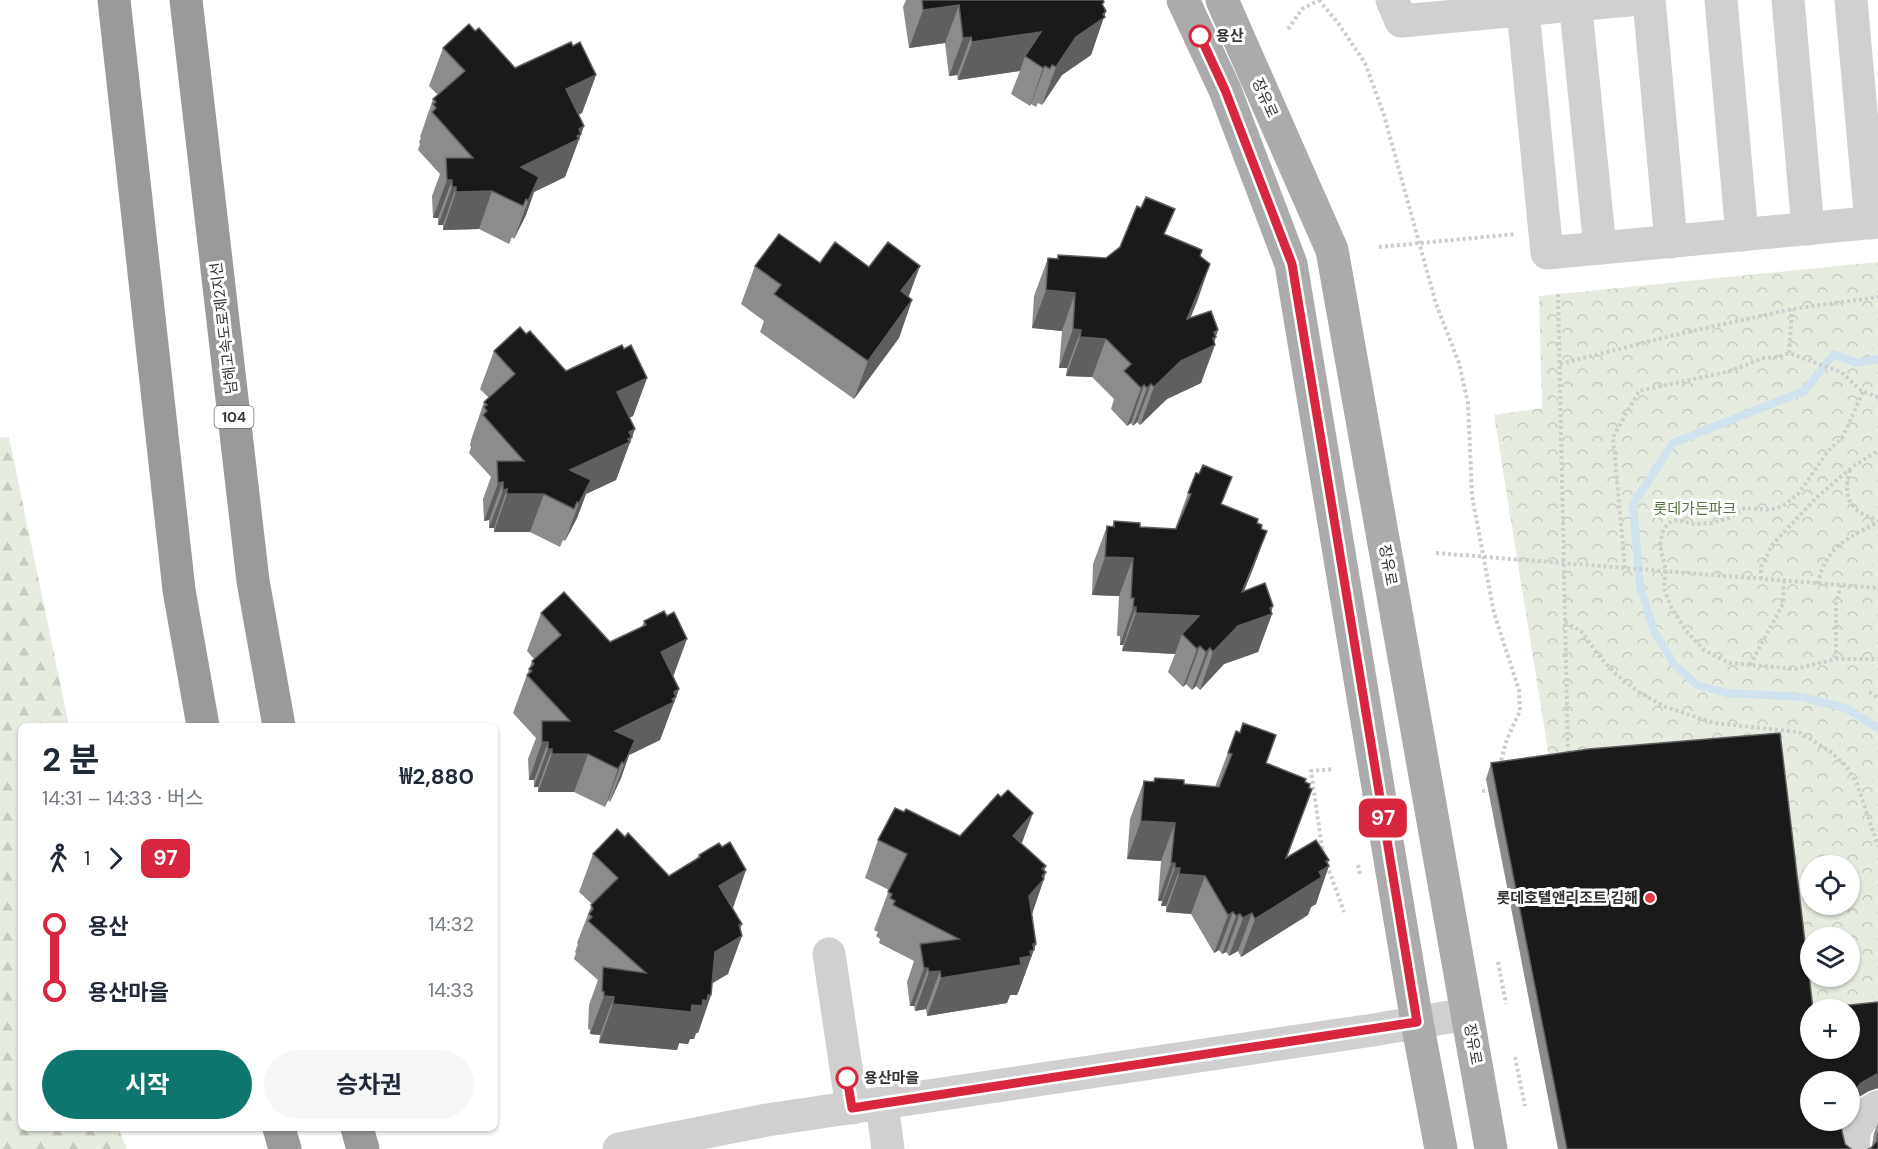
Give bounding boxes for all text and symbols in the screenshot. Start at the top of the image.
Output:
marker: 용산 [1189,25,1211,47]
place label: 용산 [1216,26,1244,46]
street label: 장유로 [1247,75,1283,121]
street label: 남해고속도로제2지선 [206,261,242,395]
road number: 104 [214,406,254,428]
park label: 롯데가든파크 [1654,499,1736,519]
street label: 장유로 [1375,543,1401,587]
text: 2 분 [42,738,99,781]
text: ₩2,880 [400,762,474,791]
text: 14:31 – 14:33 · 버스 [42,785,204,811]
line badge: 97 [1356,798,1410,838]
text: 97 [1371,804,1395,832]
icon: walk [42,842,75,875]
icon: forward [99,842,132,875]
text: 97 [153,844,178,872]
text: 1 [84,845,90,871]
map controls [1800,855,1860,1131]
button: locate [1800,855,1860,915]
place label: 롯데호텔앤리조트 김해 [1496,888,1638,908]
marker: 롯데호텔앤리조트 김해 [1643,891,1657,905]
text: 14:32 [428,911,474,937]
text: 용산 [88,912,128,941]
button: layers [1800,927,1860,987]
text: 14:33 [428,977,474,1003]
text: 용산마을 [88,978,169,1007]
button: + [1800,999,1860,1059]
street label: 장유로 [1460,1022,1486,1066]
button: 시작 [42,1050,252,1119]
button: 승차권 [264,1050,474,1119]
marker: 용산마을 [836,1067,858,1089]
place label: 용산마을 [864,1068,919,1088]
button: − [1800,1071,1860,1131]

